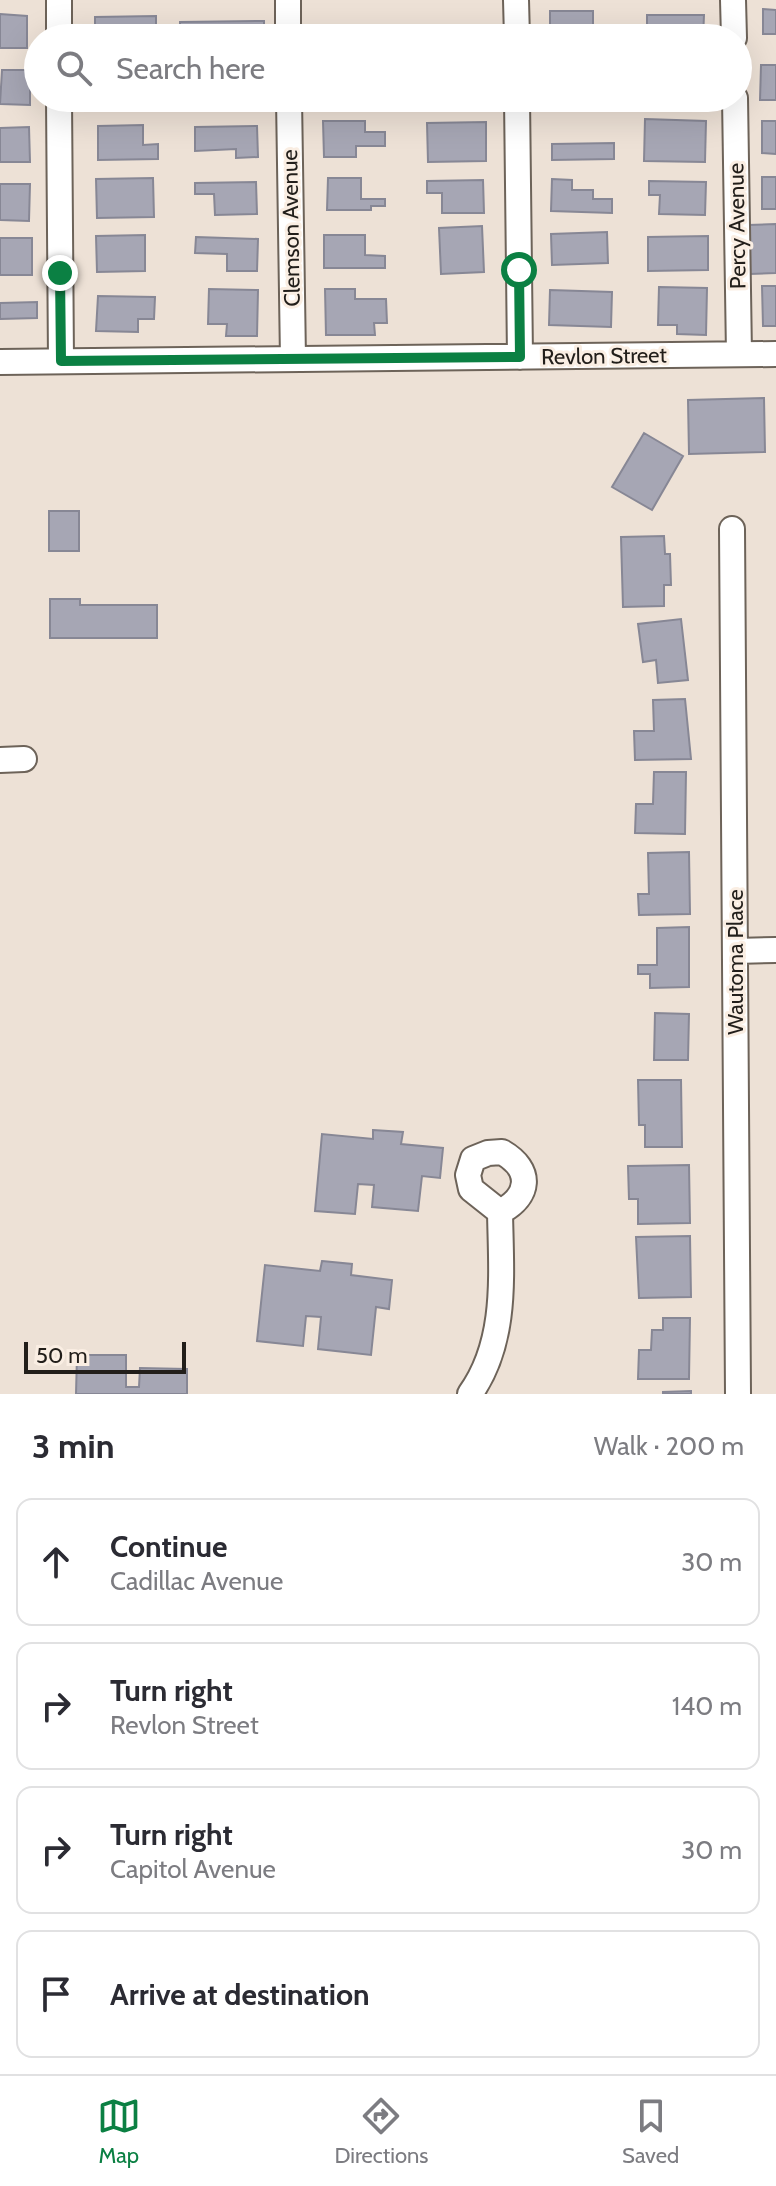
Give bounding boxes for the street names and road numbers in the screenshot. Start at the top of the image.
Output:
street label: Clemson Avenue [276,149,306,307]
street label: Percy Avenue [722,163,752,289]
street label: Revlon Street [541,341,668,371]
street label: Wautoma Place [722,889,749,1035]

